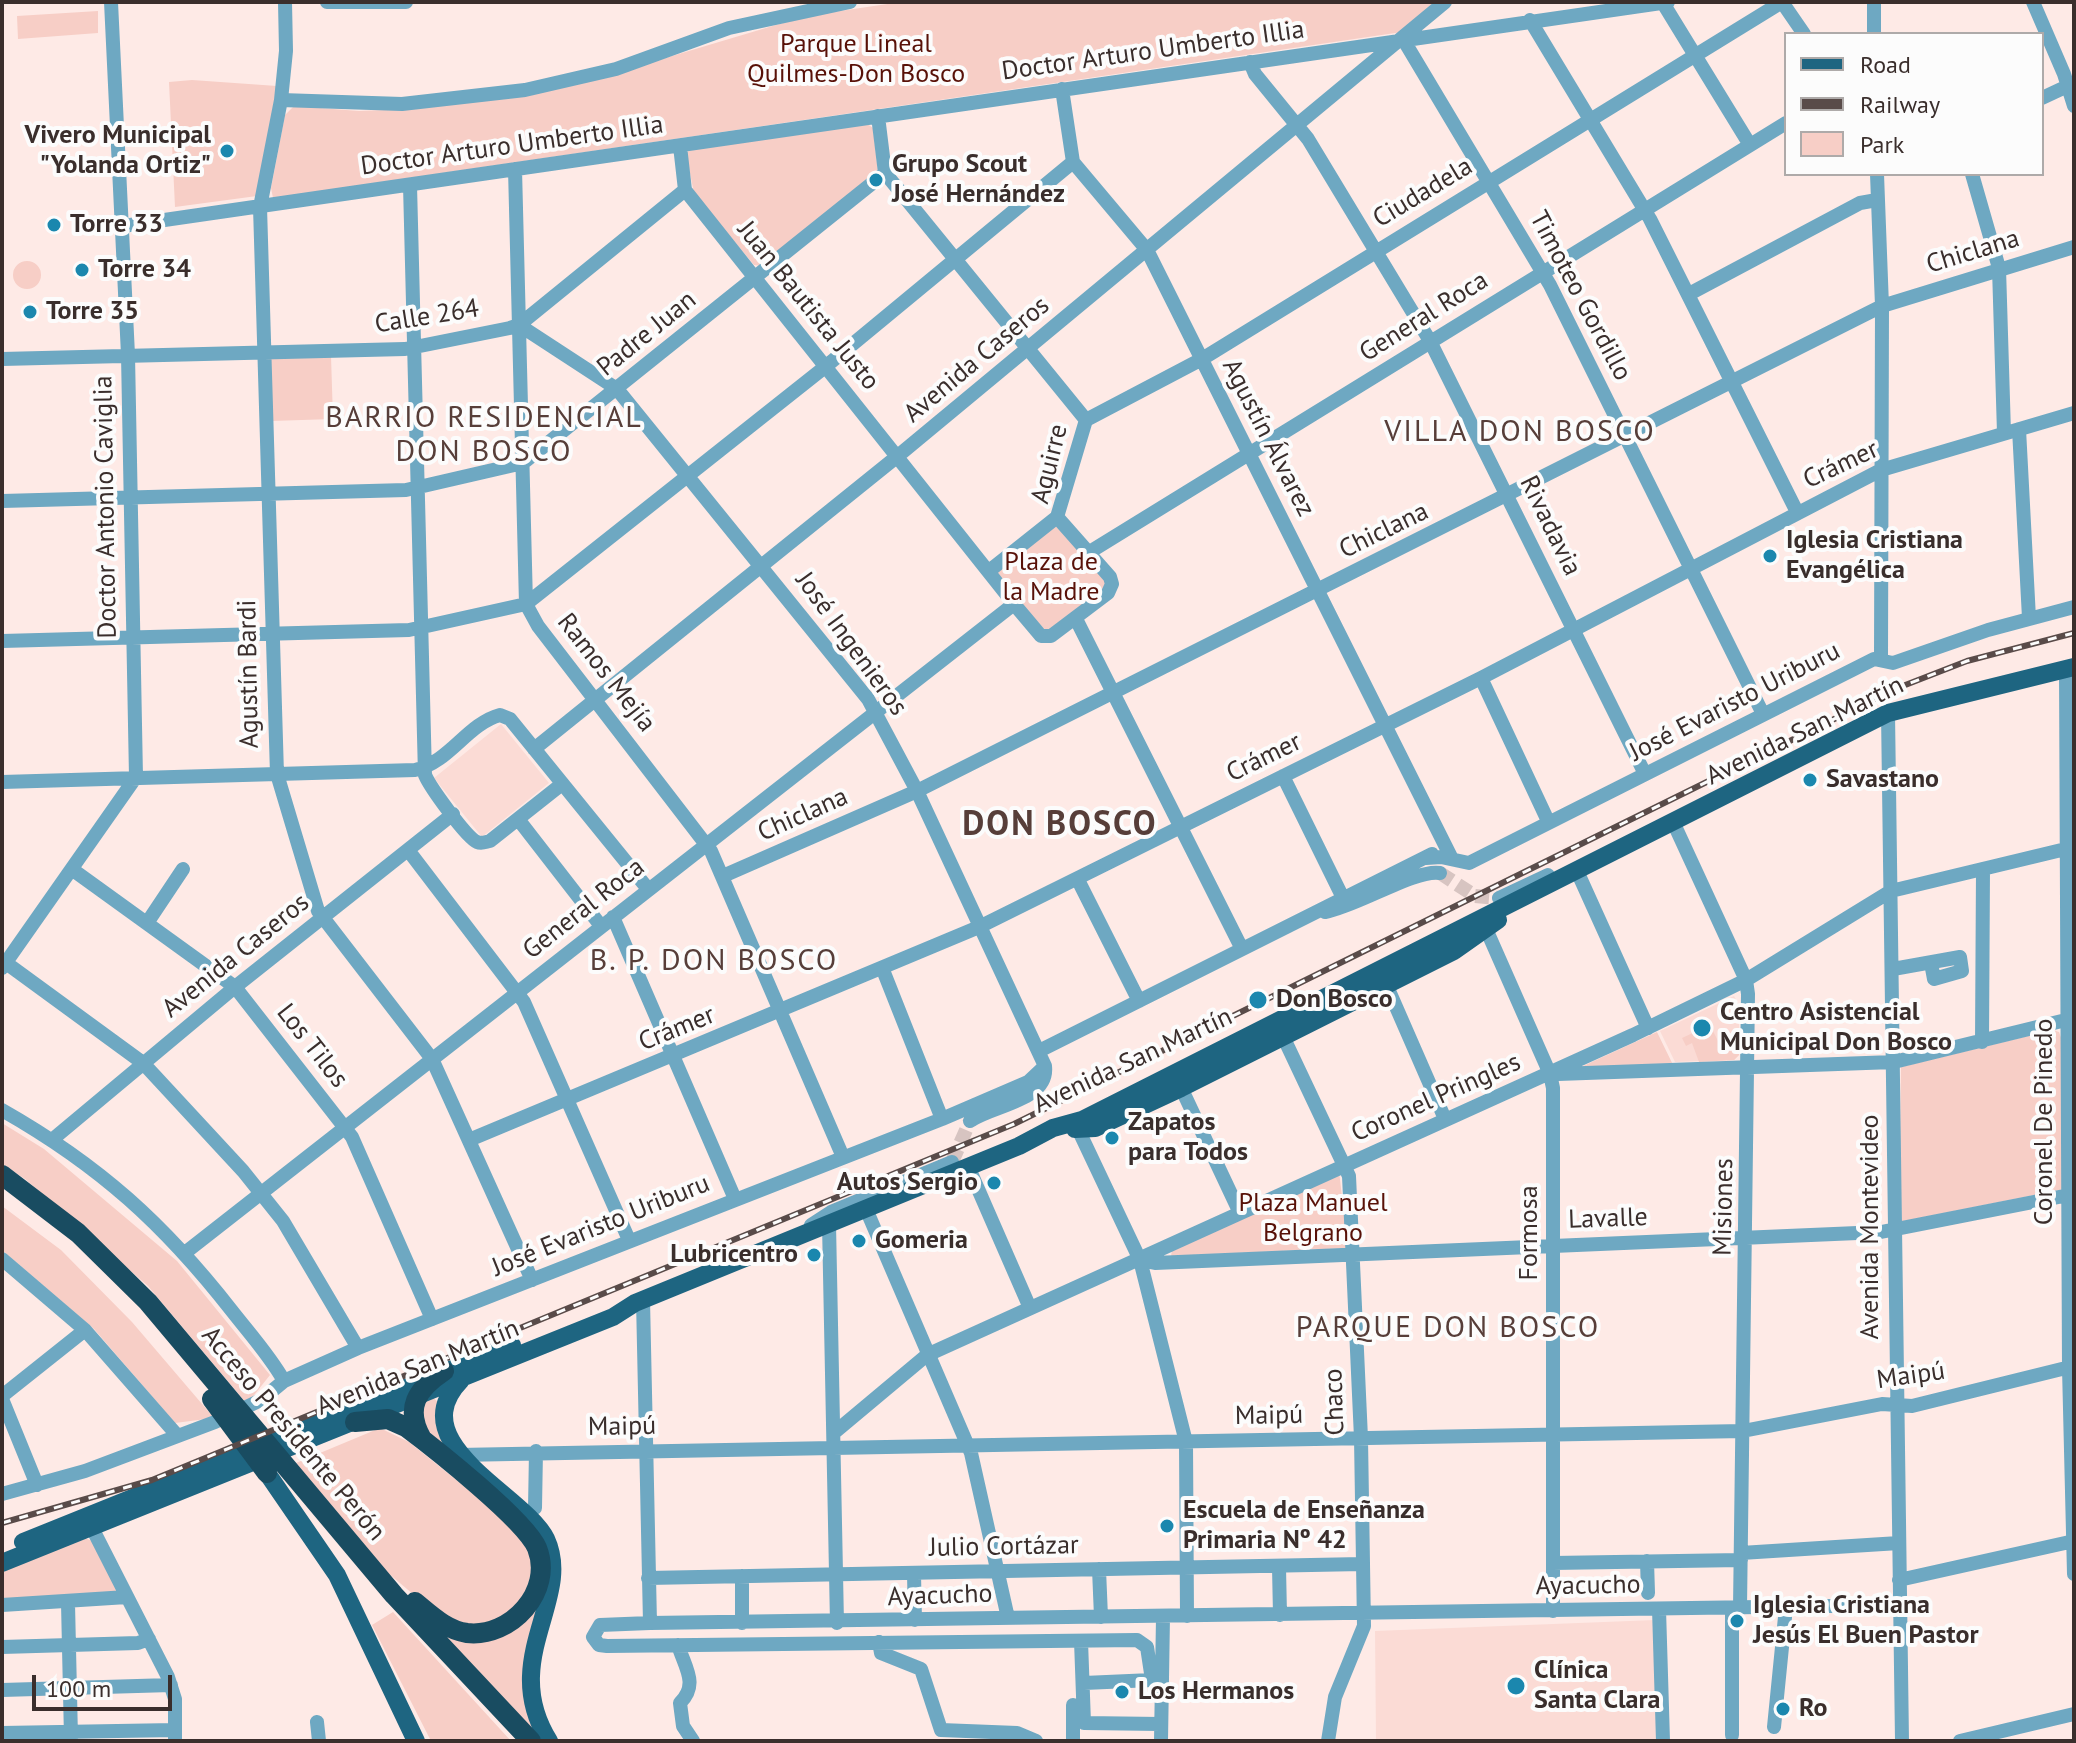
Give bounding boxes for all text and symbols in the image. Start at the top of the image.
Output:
street label: Doctor Arturo Umberto Illia [1000,14,1306,88]
park label: Parque Lineal Quilmes-Don Bosco [747,29,965,90]
legend [1784,32,2044,176]
text: Road [1860,49,1911,80]
text: Railway [1860,89,1940,120]
street label: Doctor Arturo Umberto Illia [359,109,665,183]
place label: Vivero Municipal "Yolanda Ortiz" [24,120,211,182]
text: Park [1860,129,1904,160]
marker: Vivero Municipal "Yolanda Ortiz" [218,142,236,160]
place label: Grupo Scout José Hernández [892,149,1065,210]
street label: Ciudadela [1368,151,1478,235]
marker: Grupo Scout José Hernández [867,171,885,189]
street label: Timoteo Gordillo [1522,206,1638,386]
place label: Torre 33 [70,209,163,241]
street label: Juan Bautista Justo [730,215,886,397]
marker: Torre 33 [45,216,63,234]
street label: Chiclana [1923,223,2023,281]
place label: Torre 34 [98,254,191,286]
marker: Torre 34 [73,261,91,279]
street label: General Roca [1354,265,1494,369]
street label: Padre Juan [591,285,703,383]
street label: Avenida Caseros [898,290,1056,430]
street label: Calle 264 [373,293,481,341]
place label: Torre 35 [46,296,139,328]
marker: Torre 35 [21,303,39,321]
street label: Agustín Álvarez [1215,354,1321,522]
street label: Doctor Antonio Caviglia [88,375,124,639]
district label: BARRIO RESIDENCIAL DON BOSCO [325,400,643,470]
district label: VILLA DON BOSCO [1384,414,1656,450]
street label: Aguirre [1025,421,1075,507]
street label: Crámer [1798,434,1884,496]
street label: Rivadavia [1512,471,1588,581]
street label: Chiclana [1334,496,1434,566]
place label: Iglesia Cristiana Evangélica [1786,525,1963,586]
park label: Plaza de la Madre [1003,547,1099,608]
marker: Iglesia Cristiana Evangélica [1761,547,1779,565]
street label: José Ingenieros [789,566,913,722]
street label: Agustín Bardi [232,599,266,749]
street label: Ramos Mejía [550,608,662,738]
street label: José Evaristo Uriburu [1625,635,1845,769]
street label: Avenida San Martín [1701,670,1909,792]
street label: Crámer [1222,727,1306,789]
place label: Savastano [1826,764,1939,796]
marker: Savastano [1801,771,1819,789]
street label: Chiclana [753,781,853,849]
district label: DON BOSCO [962,805,1158,845]
street label: General Roca [517,852,651,966]
street label: Avenida Caseros [156,887,316,1025]
district label: B. P. DON BOSCO [590,943,838,979]
place label: Don Bosco [1276,984,1393,1016]
marker: Don Bosco [1247,989,1269,1011]
place label: Centro Asistencial Municipal Don Bosco [1720,997,1952,1058]
street label: Los Tilos [270,998,354,1094]
street label: Crámer [634,1000,720,1058]
street label: Avenida San Martín [1029,1001,1237,1121]
marker: Centro Asistencial Municipal Don Bosco [1691,1017,1713,1039]
street label: Coronel De Pinedo [2029,1019,2061,1225]
street label: Coronel Pringles [1347,1047,1525,1149]
place label: Zapatos para Todos [1128,1107,1248,1168]
street label: Avenida Montevideo [1855,1114,1887,1340]
marker: Zapatos para Todos [1103,1129,1121,1147]
street label: Misiones [1708,1158,1740,1256]
place label: Autos Sergio [837,1167,978,1199]
street label: José Evaristo Uriburu [488,1168,714,1284]
marker: Autos Sergio [985,1174,1003,1192]
street label: Formosa [1514,1185,1546,1281]
park label: Plaza Manuel Belgrano [1239,1188,1387,1250]
street label: Lavalle [1568,1202,1648,1236]
place label: Gomeria [875,1225,968,1257]
marker: Gomeria [850,1232,868,1250]
place label: Lubricentro [670,1239,798,1271]
marker: Lubricentro [805,1246,823,1264]
district label: PARQUE DON BOSCO [1296,1310,1600,1346]
street label: Avenida San Martín [312,1313,524,1423]
street label: Acceso Presidente Perón [194,1321,392,1547]
street label: Maipú [1875,1356,1947,1396]
street label: Chaco [1318,1368,1352,1436]
street label: Maipú [1234,1400,1304,1432]
street label: Maipú [587,1411,657,1443]
place label: Escuela de Enseñanza Primaria Nº 42 [1183,1495,1425,1556]
marker: Escuela de Enseñanza Primaria Nº 42 [1158,1517,1176,1535]
street label: Julio Cortázar [929,1530,1079,1564]
street label: Ayacucho [1535,1569,1641,1603]
street label: Ayacucho [887,1579,993,1613]
place label: Iglesia Cristiana Jesús El Buen Pastor [1753,1590,1979,1652]
marker: Iglesia Cristiana Jesús El Buen Pastor [1728,1612,1746,1630]
place label: Clínica Santa Clara [1534,1655,1660,1716]
scale bar [36,1659,176,1709]
text: 100 m [46,1673,111,1704]
marker: Clínica Santa Clara [1505,1675,1527,1697]
place label: Los Hermanos [1138,1676,1294,1708]
marker: Los Hermanos [1113,1683,1131,1701]
place label: Ro [1799,1693,1827,1725]
marker: Ro [1774,1700,1792,1718]

